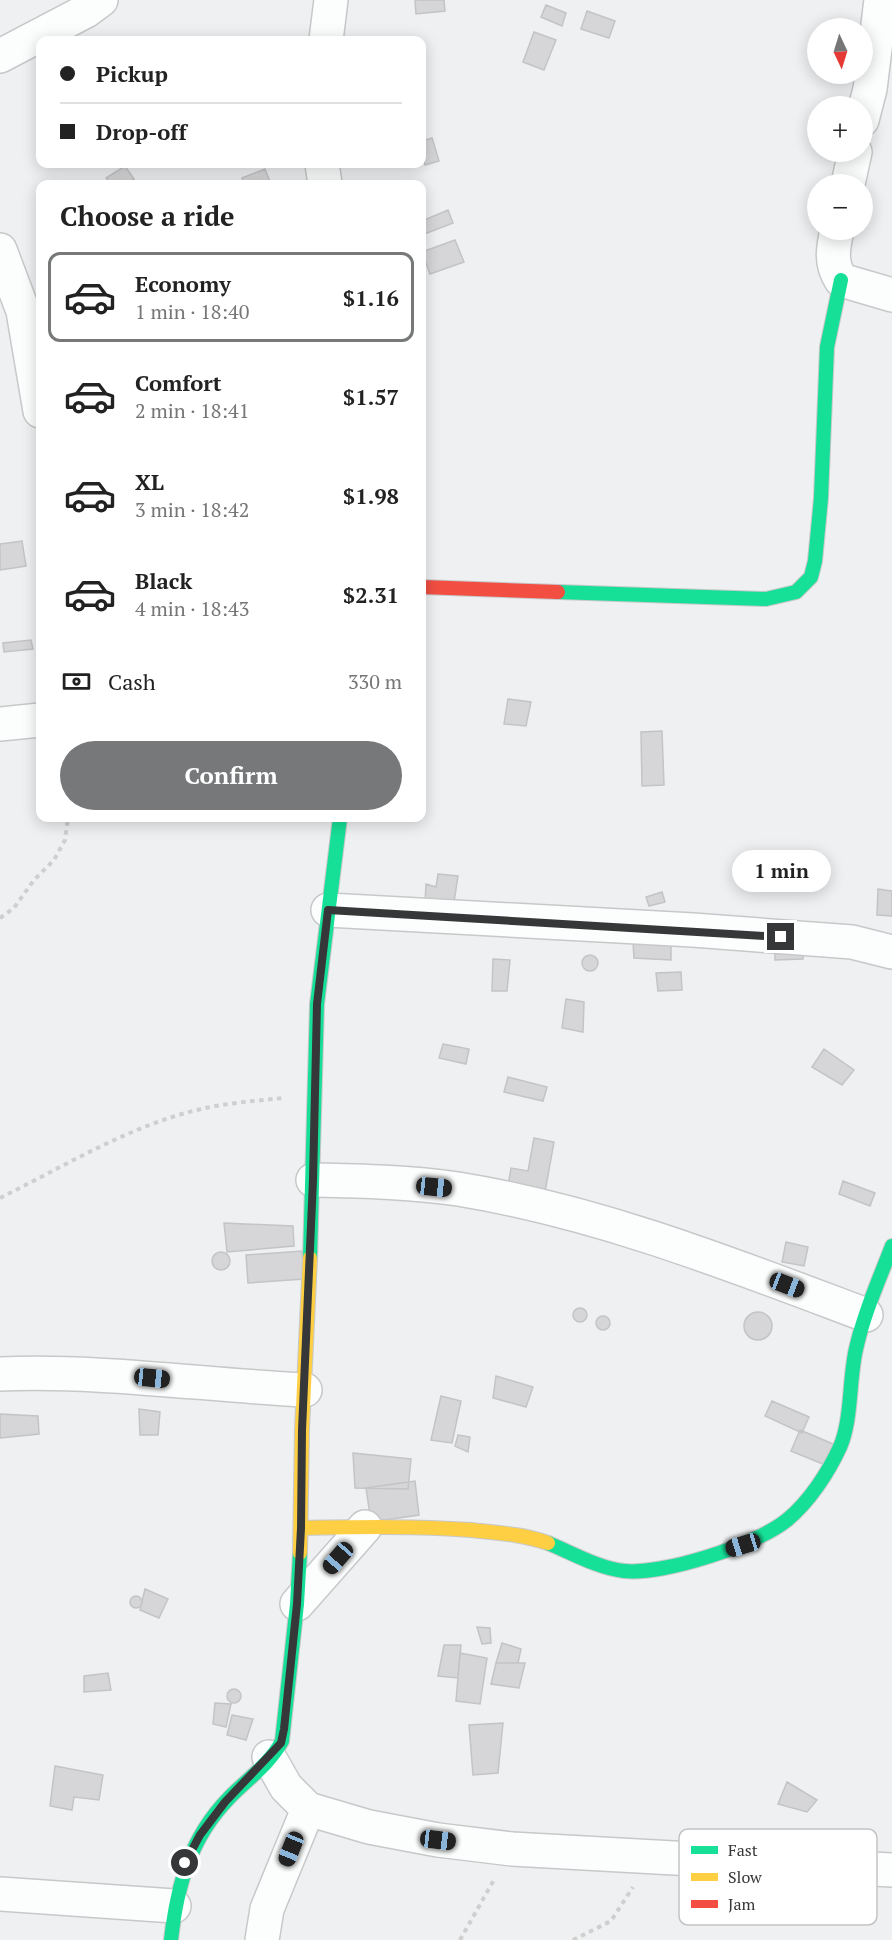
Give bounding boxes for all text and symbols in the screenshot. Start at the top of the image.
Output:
north arrow [807,18,873,84]
map controls [807,18,873,240]
text: Pickup [96,59,168,88]
button: + [807,96,873,162]
text: Drop-off [96,117,187,146]
button: − [807,174,873,240]
text: Choose a ride [60,198,235,234]
text: Economy [135,269,231,298]
icon: car [63,270,117,324]
text: $1.16 [343,283,399,312]
text: 1 min · 18:40 [135,298,249,325]
text: Comfort [135,368,221,397]
icon: car [63,369,117,423]
text: $1.57 [343,382,399,411]
text: 2 min · 18:41 [135,397,249,424]
text: XL [135,467,164,496]
icon: car [63,468,117,522]
text: $1.98 [343,481,399,510]
text: 3 min · 18:42 [135,496,249,523]
text: Black [135,566,192,595]
icon: car [63,567,117,621]
text: $2.31 [343,580,399,609]
text: 4 min · 18:43 [135,595,249,622]
icon: cash [60,665,93,698]
text: Cash [108,667,156,696]
text: 330 m [348,668,402,695]
button: Confirm [60,741,402,810]
callout: 1 min [732,850,830,892]
text: 1 min [754,857,809,884]
route end [767,923,794,950]
car [415,1176,453,1198]
car [767,1270,807,1300]
car [133,1367,171,1389]
car [723,1531,763,1559]
car [319,1539,357,1577]
car [276,1829,306,1869]
car [419,1829,457,1851]
legend [679,1829,877,1925]
text: Fast [728,1839,758,1861]
route start [171,1849,198,1876]
text: Slow [728,1866,762,1888]
text: Jam [728,1893,756,1915]

